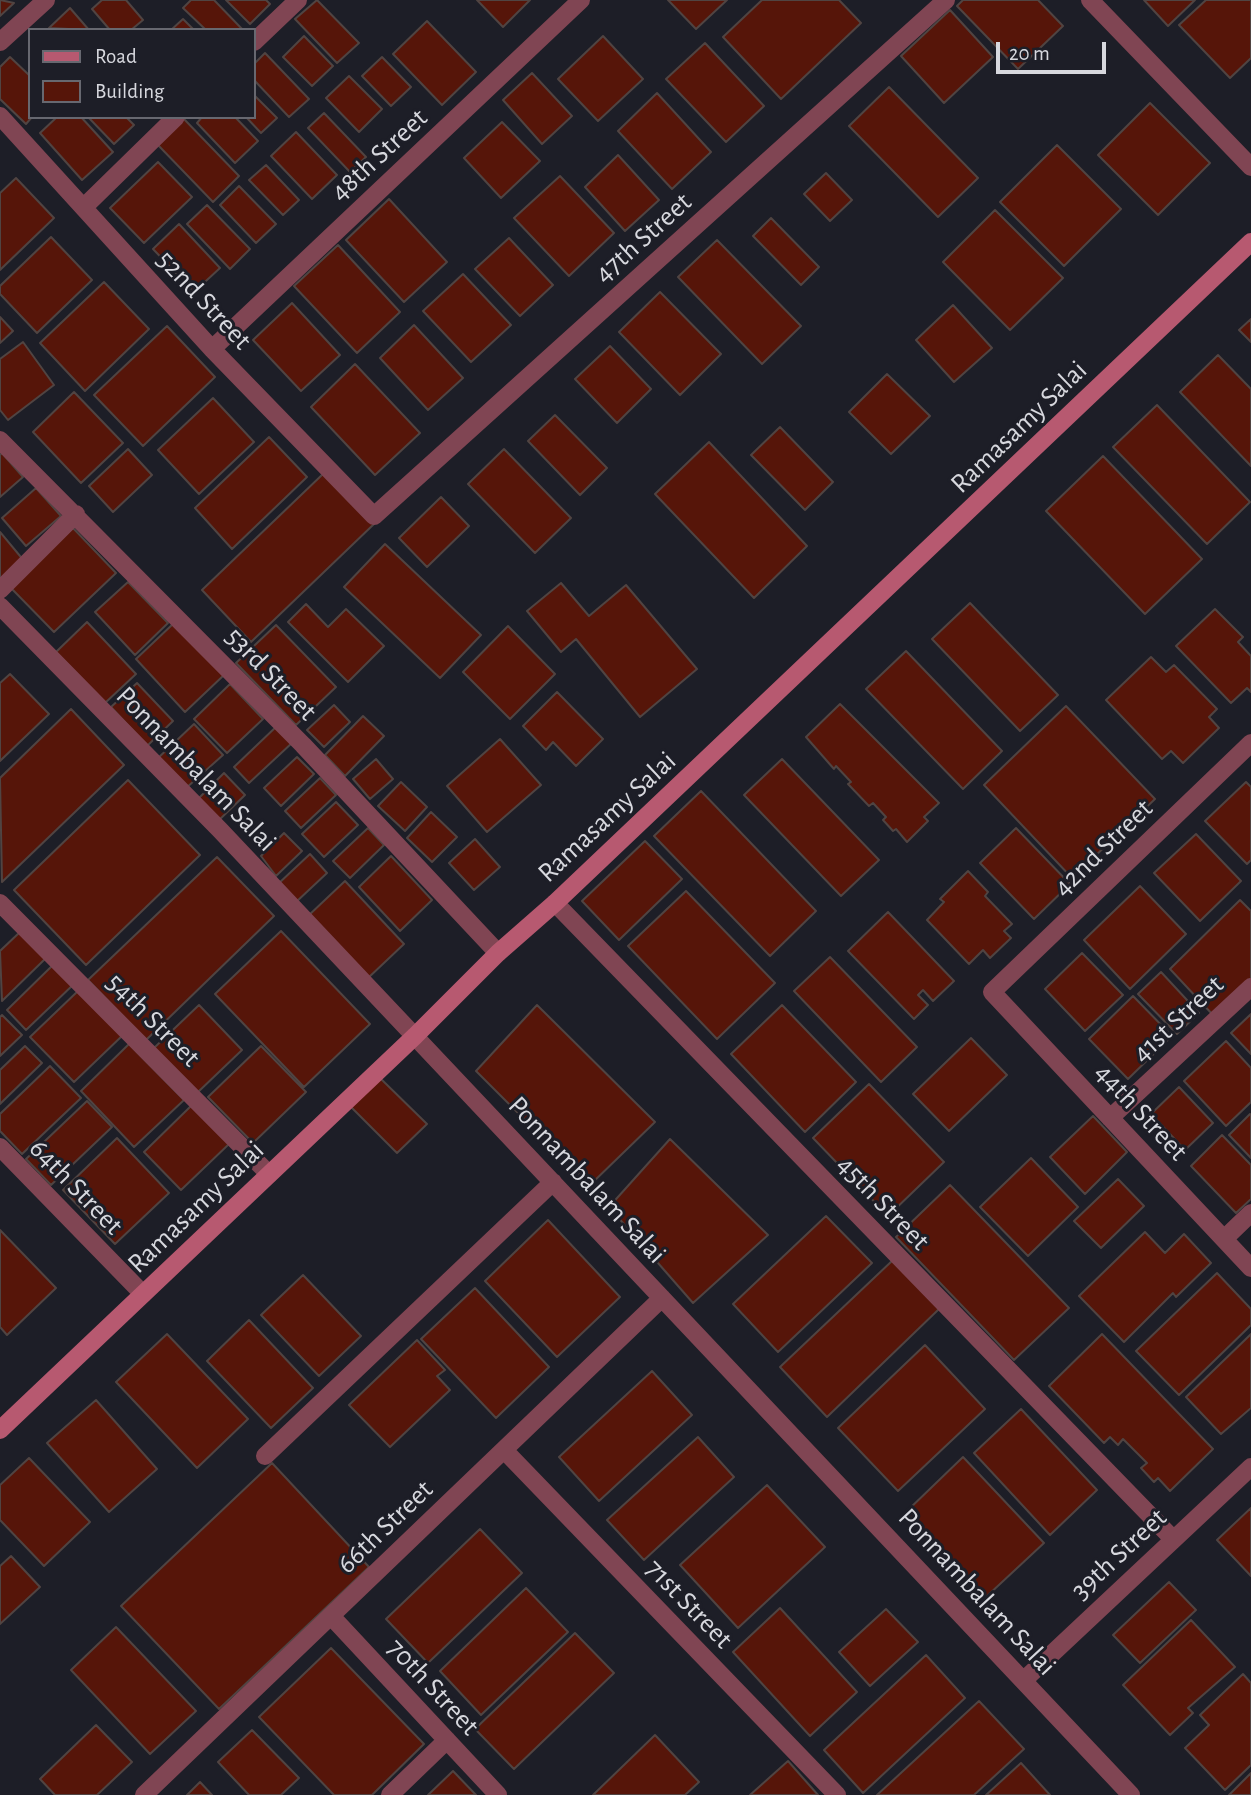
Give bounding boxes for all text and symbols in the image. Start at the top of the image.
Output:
legend [28,28,256,119]
scale bar [999,28,1109,72]
text: 20 m [1009,43,1050,64]
text: Road [95,46,137,67]
text: Building [95,81,164,102]
street label: 48th Street [323,102,435,208]
street label: 47th Street [587,186,699,290]
street label: 52nd Street [149,243,259,357]
street label: Ramasamy Salai [944,354,1094,500]
street label: 53rd Street [218,620,324,728]
street label: Ponnambalam Salai [109,679,283,859]
street label: Ramasamy Salai [531,744,683,890]
street label: 42nd Street [1046,792,1160,904]
street label: 54th Street [99,966,207,1074]
street label: 41st Street [1125,968,1231,1070]
street label: 44th Street [1087,1056,1195,1168]
street label: Ponnambalam Salai [501,1089,673,1271]
street label: 64th Street [22,1132,130,1242]
street label: Ramasamy Salai [121,1134,271,1280]
street label: 45th Street [830,1148,936,1258]
street label: 66th Street [330,1473,440,1581]
street label: Ponnambalam Salai [891,1501,1063,1683]
street label: 39th Street [1064,1501,1174,1607]
street label: 71st Street [638,1552,740,1656]
street label: 70th Street [380,1631,486,1743]

